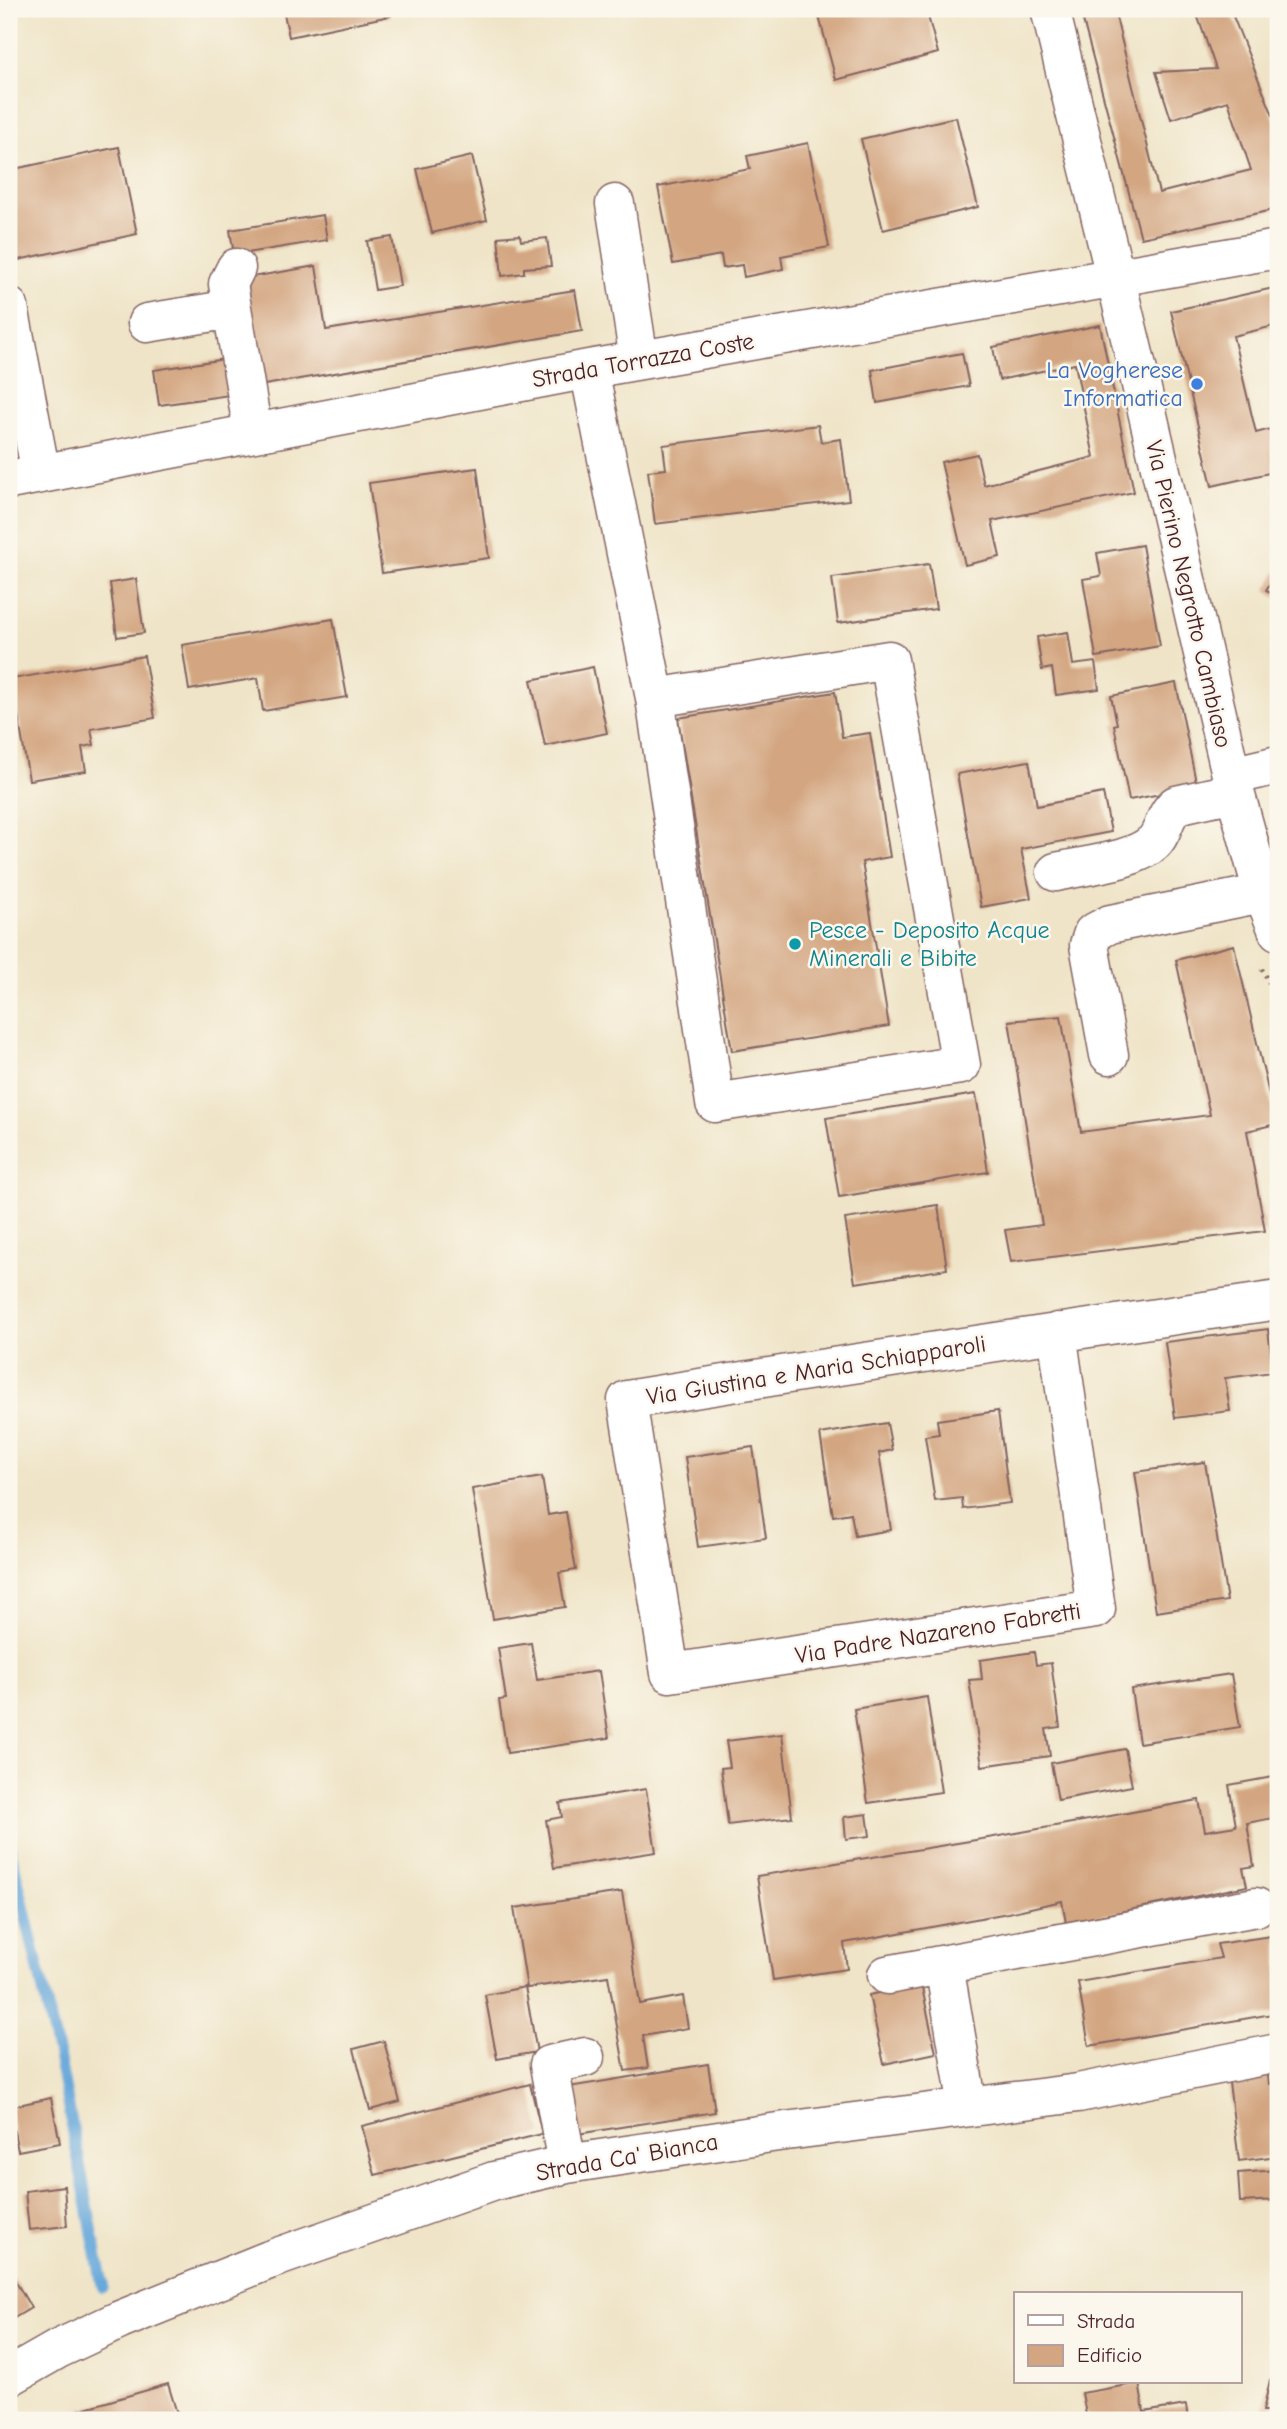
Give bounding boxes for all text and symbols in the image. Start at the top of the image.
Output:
street label: Strada Torrazza Coste [530,327,756,393]
place label: La Vogherese Informatica [1046,356,1183,412]
marker: La Vogherese Informatica [1189,376,1205,392]
street label: Via Pierino Negrotto Cambiaso [1140,438,1238,750]
place label: Pesce - Deposito Acque Minerali e Bibite [809,916,1050,972]
marker: Pesce - Deposito Acque Minerali e Bibite [787,936,803,952]
street label: Via Giustina e Maria Schiapparoli [644,1329,988,1411]
street label: Via Padre Nazareno Fabretti [793,1597,1083,1669]
street label: Strada Ca' Bianca [534,2127,720,2187]
legend [1014,2292,1242,2384]
text: Strada [1077,2309,1135,2333]
text: Edificio [1077,2343,1142,2367]

